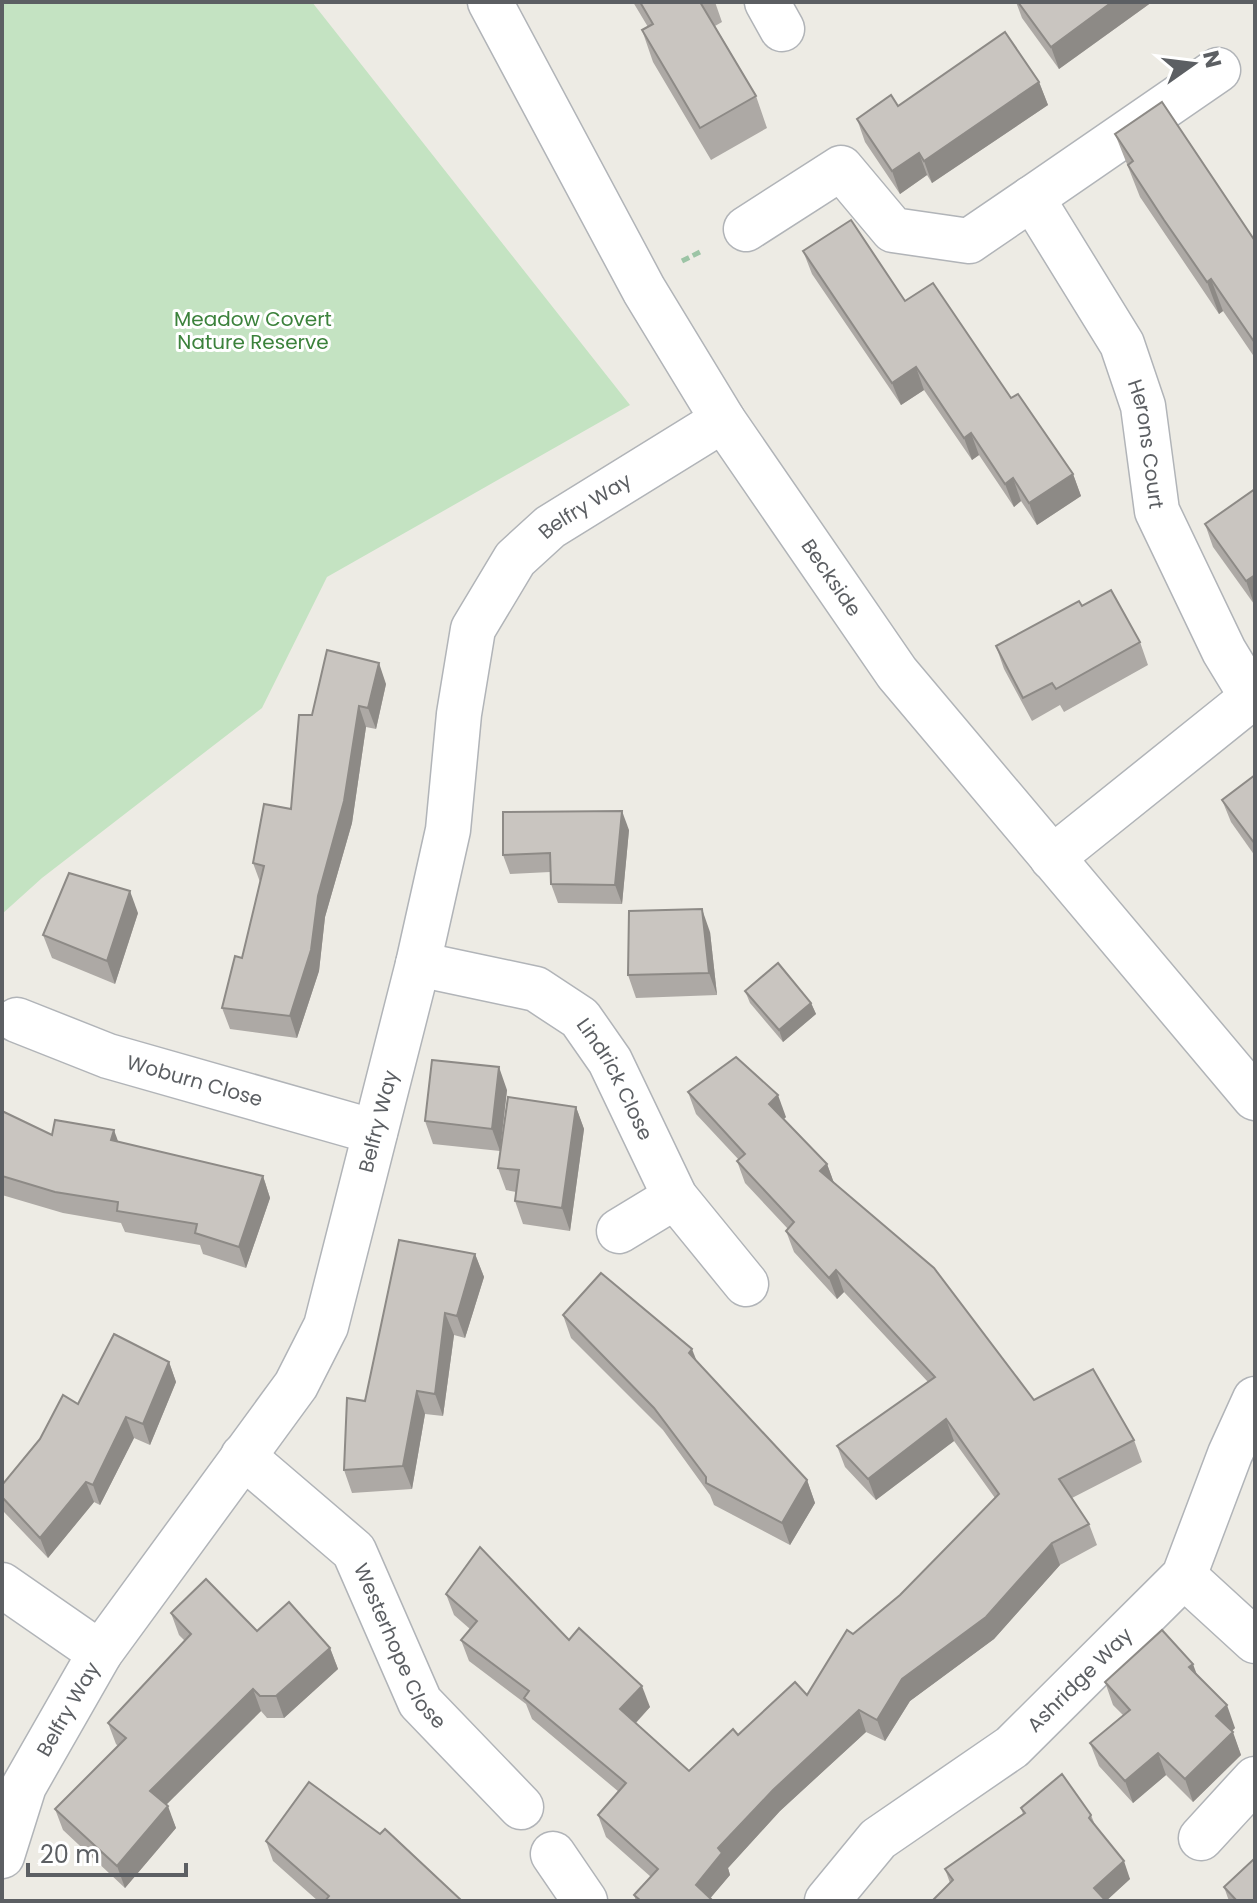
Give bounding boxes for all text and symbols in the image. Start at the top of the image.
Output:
north arrow [1153,24,1233,104]
text: N [1195,48,1229,71]
park label: Meadow Covert Nature Reserve [174,305,332,356]
street label: Herons Court [1121,376,1171,511]
street label: Belfry Way [532,466,636,545]
street label: Beckside [795,533,868,622]
street label: Lindrick Close [570,1012,660,1145]
street label: Woburn Close [123,1048,266,1113]
street label: Belfry Way [352,1067,404,1175]
street label: Westerhope Close [347,1559,453,1735]
street label: Ashridge Way [1021,1621,1138,1739]
street label: Belfry Way [30,1657,106,1761]
scale bar [28,1827,186,1877]
text: 20 m [40,1838,100,1871]

